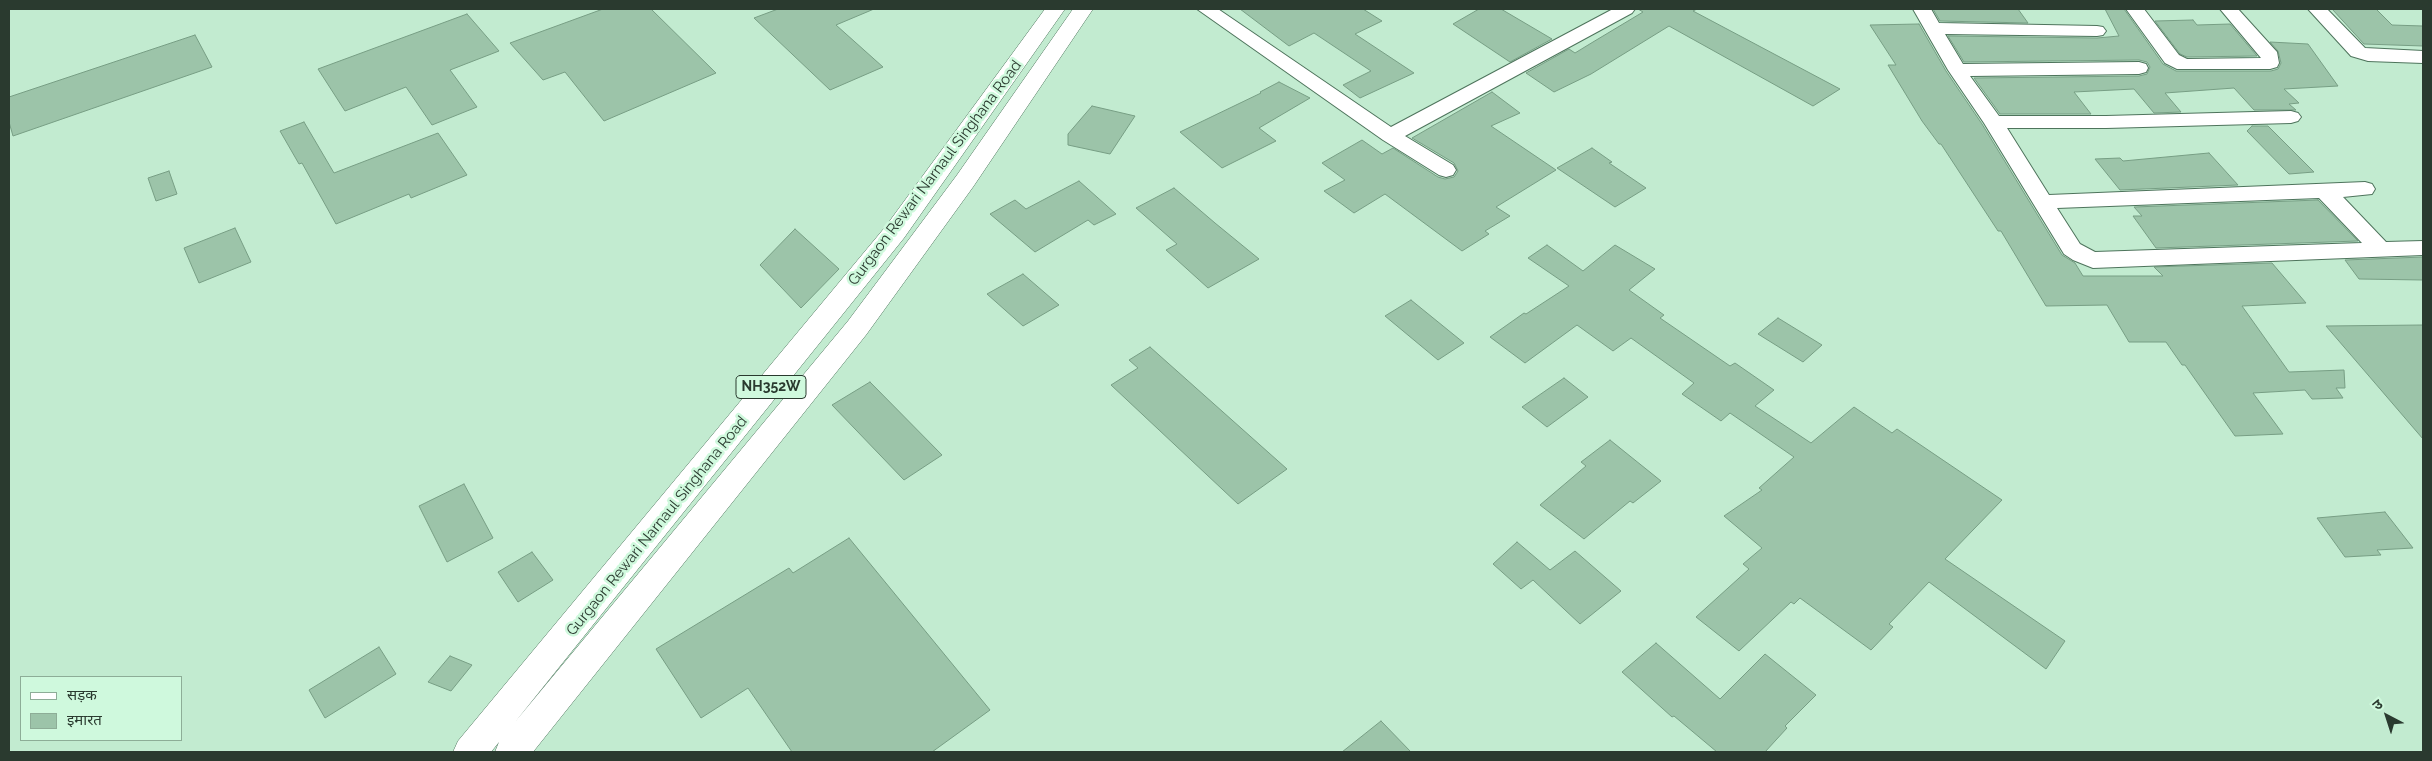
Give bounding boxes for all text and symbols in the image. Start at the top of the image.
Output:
street label: Gurgaon Rewari Narnaul Singhana Road [844,57,1026,289]
road number: NH352W [736,376,806,398]
street label: Gurgaon Rewari Narnaul Singhana Road [563,413,751,639]
legend [20,676,182,741]
text: सड़क [67,686,97,704]
north arrow [2362,691,2412,741]
text: उ [2369,696,2386,713]
text: इमारत [67,711,102,729]

